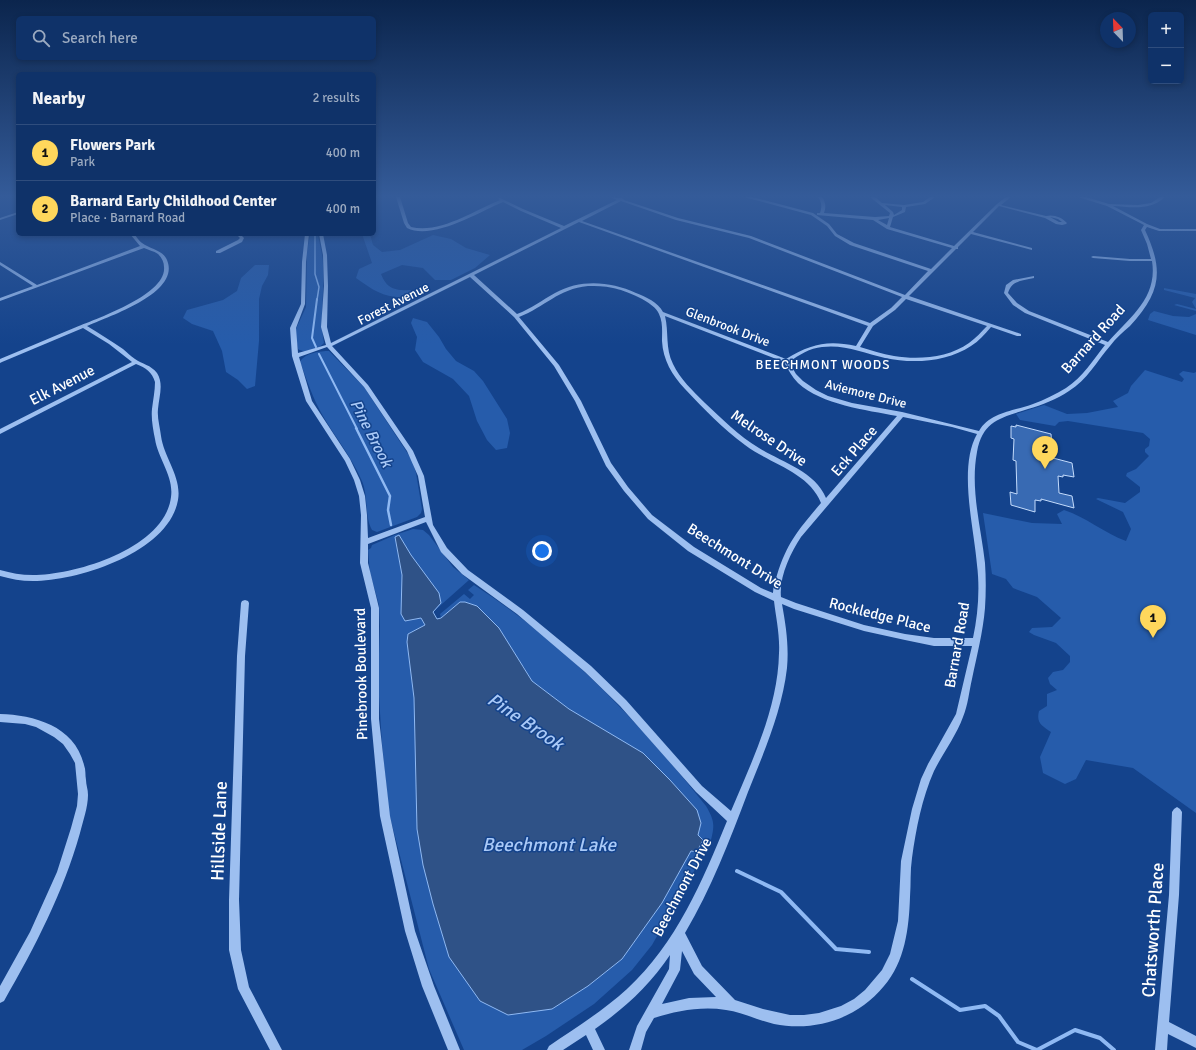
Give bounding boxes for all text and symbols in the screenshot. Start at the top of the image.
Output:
north arrow [1100,12,1136,48]
map controls [1148,12,1184,84]
button: + [1148,12,1184,48]
search box [16,16,376,60]
icon: search [30,27,52,49]
text: Search here [62,29,138,47]
button: − [1148,48,1184,84]
text: Nearby [32,88,85,109]
text: 2 results [312,90,360,106]
text: Flowers Park [70,136,155,154]
text: 1 [41,145,49,161]
text: 400 m [326,145,360,161]
text: Park [70,154,95,170]
text: Barnard Early Childhood Center [70,192,277,210]
text: 2 [41,201,49,217]
text: 400 m [326,201,360,217]
text: Place · Barnard Road [70,210,185,226]
street label: Forest Avenue [355,279,432,329]
street label: Barnard Road [1057,301,1129,377]
street label: Glenbrook Drive [683,304,772,350]
district label: BEECHMONT WOODS [756,357,890,373]
street label: Elk Avenue [26,361,98,409]
street label: Aviemore Drive [823,376,908,412]
water label: Pine Brook [346,396,398,472]
street label: Melrose Drive [727,406,811,470]
street label: Eck Place [827,422,881,480]
pin: 2 [1032,436,1058,469]
street label: Beechmont Drive [684,519,786,593]
your location [532,541,552,561]
street label: Rockledge Place [827,594,933,636]
street label: Barnard Road [941,601,973,689]
pin: 1 [1140,605,1166,638]
street label: Pinebrook Boulevard [351,608,371,740]
water label: Pine Brook [483,688,569,757]
street label: Hillside Lane [206,781,232,881]
water label: Beechmont Lake [482,833,618,857]
street label: Beechmont Drive [648,834,716,940]
street label: Chatsworth Place [1137,862,1169,998]

